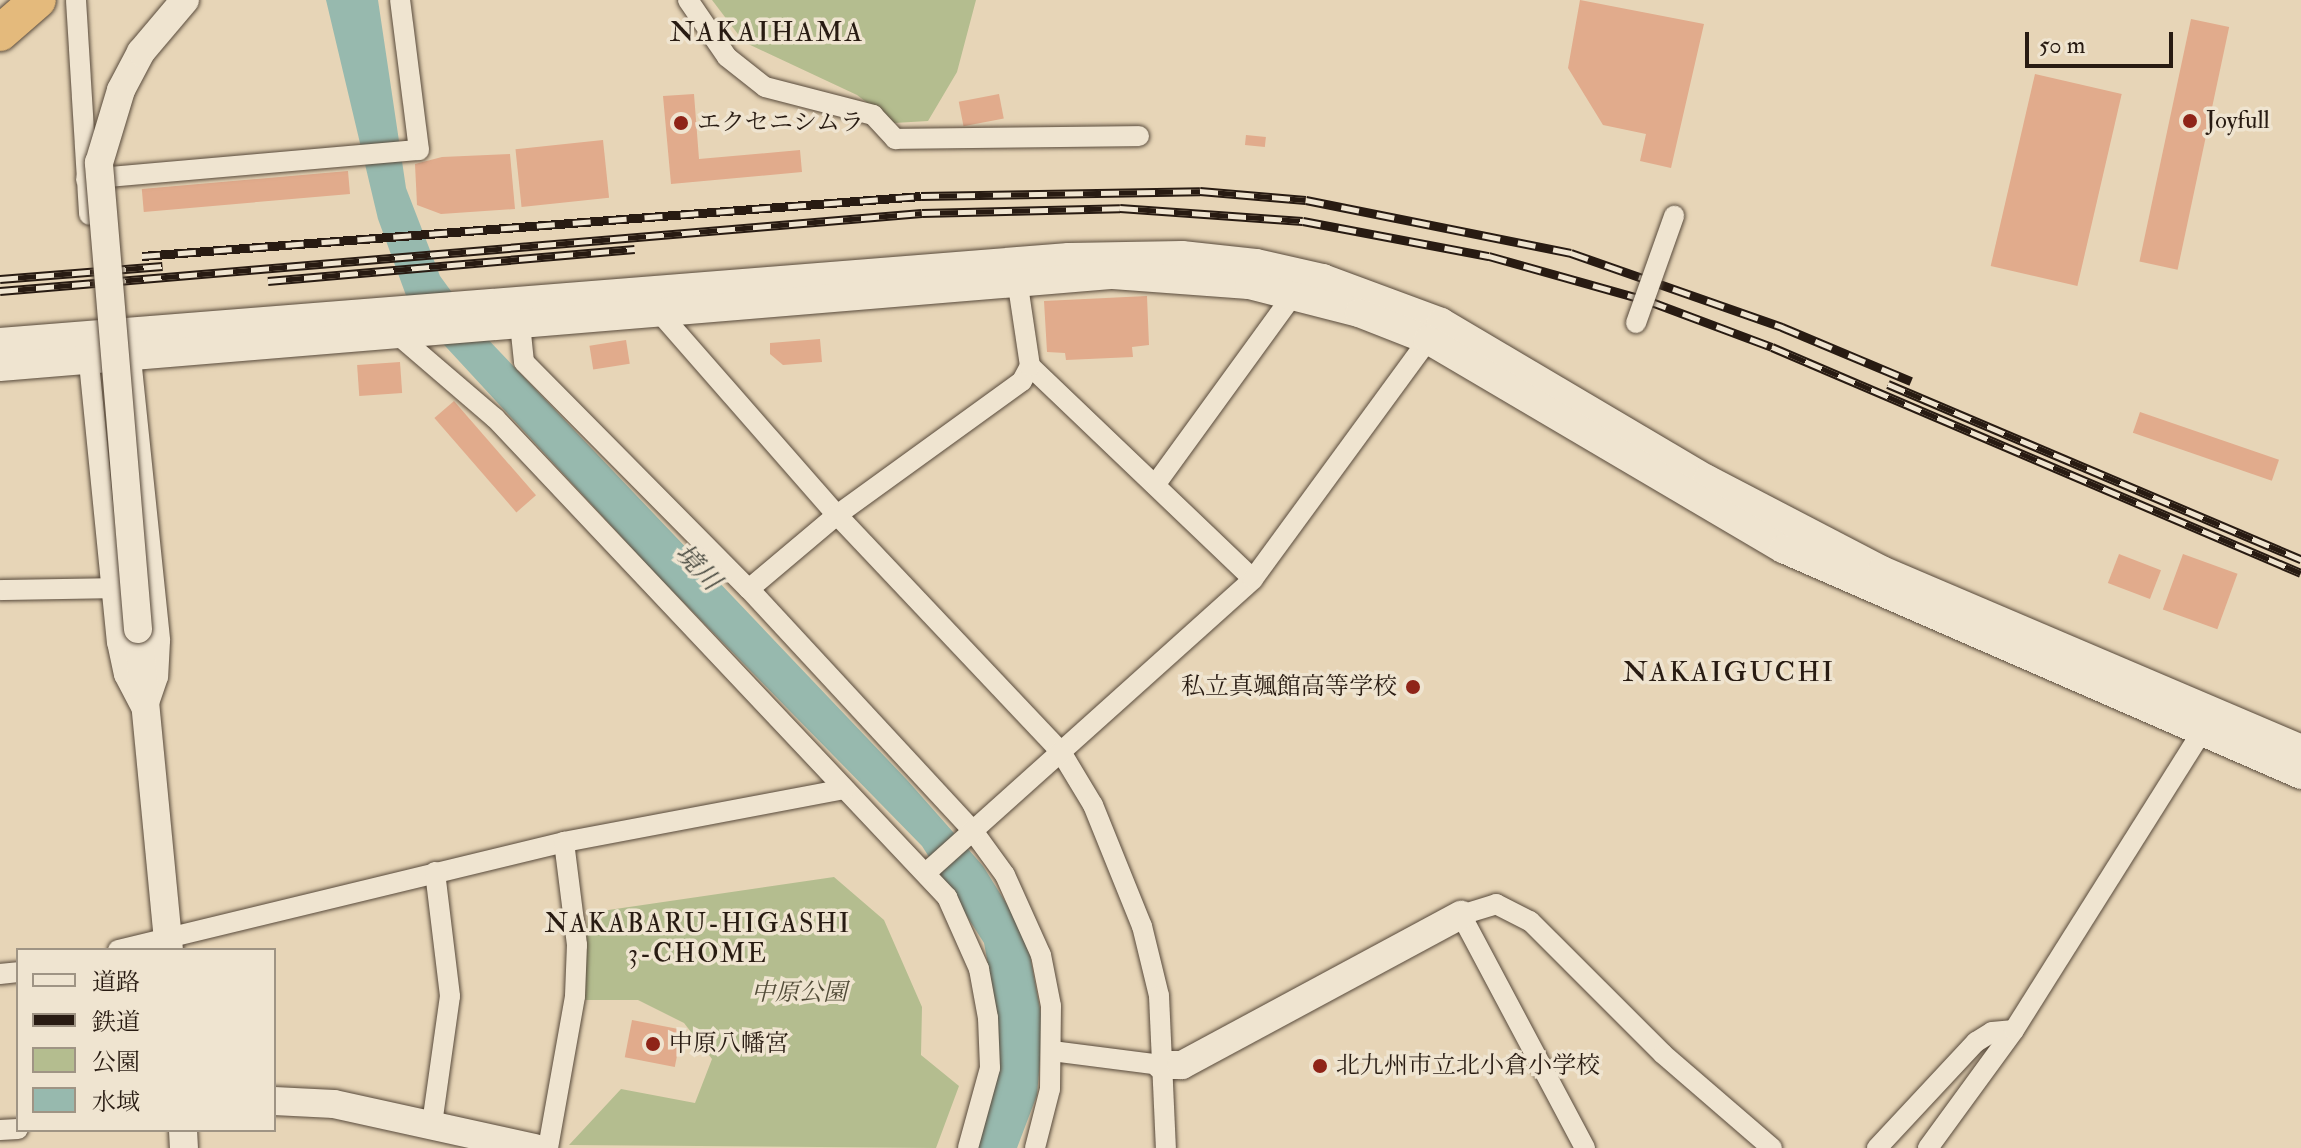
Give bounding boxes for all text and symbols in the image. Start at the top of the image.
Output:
district label: NAKAIHAMA [670,16,864,50]
scale bar [2029,16,2177,66]
text: 50 m [2039,30,2085,61]
place label: Joyfull [2206,107,2270,135]
place label: エクセニシムラ [697,109,865,137]
marker: Joyfull [2181,112,2199,130]
marker: エクセニシムラ [672,114,690,132]
water label: 境川 [668,538,726,598]
district label: NAKAIGUCHI [1623,656,1835,690]
place label: 私立真颯館高等学校 [1181,673,1397,701]
marker: 私立真颯館高等学校 [1404,678,1422,696]
district label: NAKABARU-HIGASHI 3-CHOME [545,909,851,970]
legend [16,948,276,1132]
text: 道路 [92,967,140,998]
park label: 中原公園 [751,979,847,1007]
text: 鉄道 [92,1007,140,1038]
place label: 中原八幡宮 [669,1030,789,1058]
marker: 中原八幡宮 [644,1035,662,1053]
text: 公園 [92,1047,140,1078]
place label: 北九州市立北小倉小学校 [1336,1052,1600,1080]
marker: 北九州市立北小倉小学校 [1311,1057,1329,1075]
text: 水域 [92,1087,140,1118]

